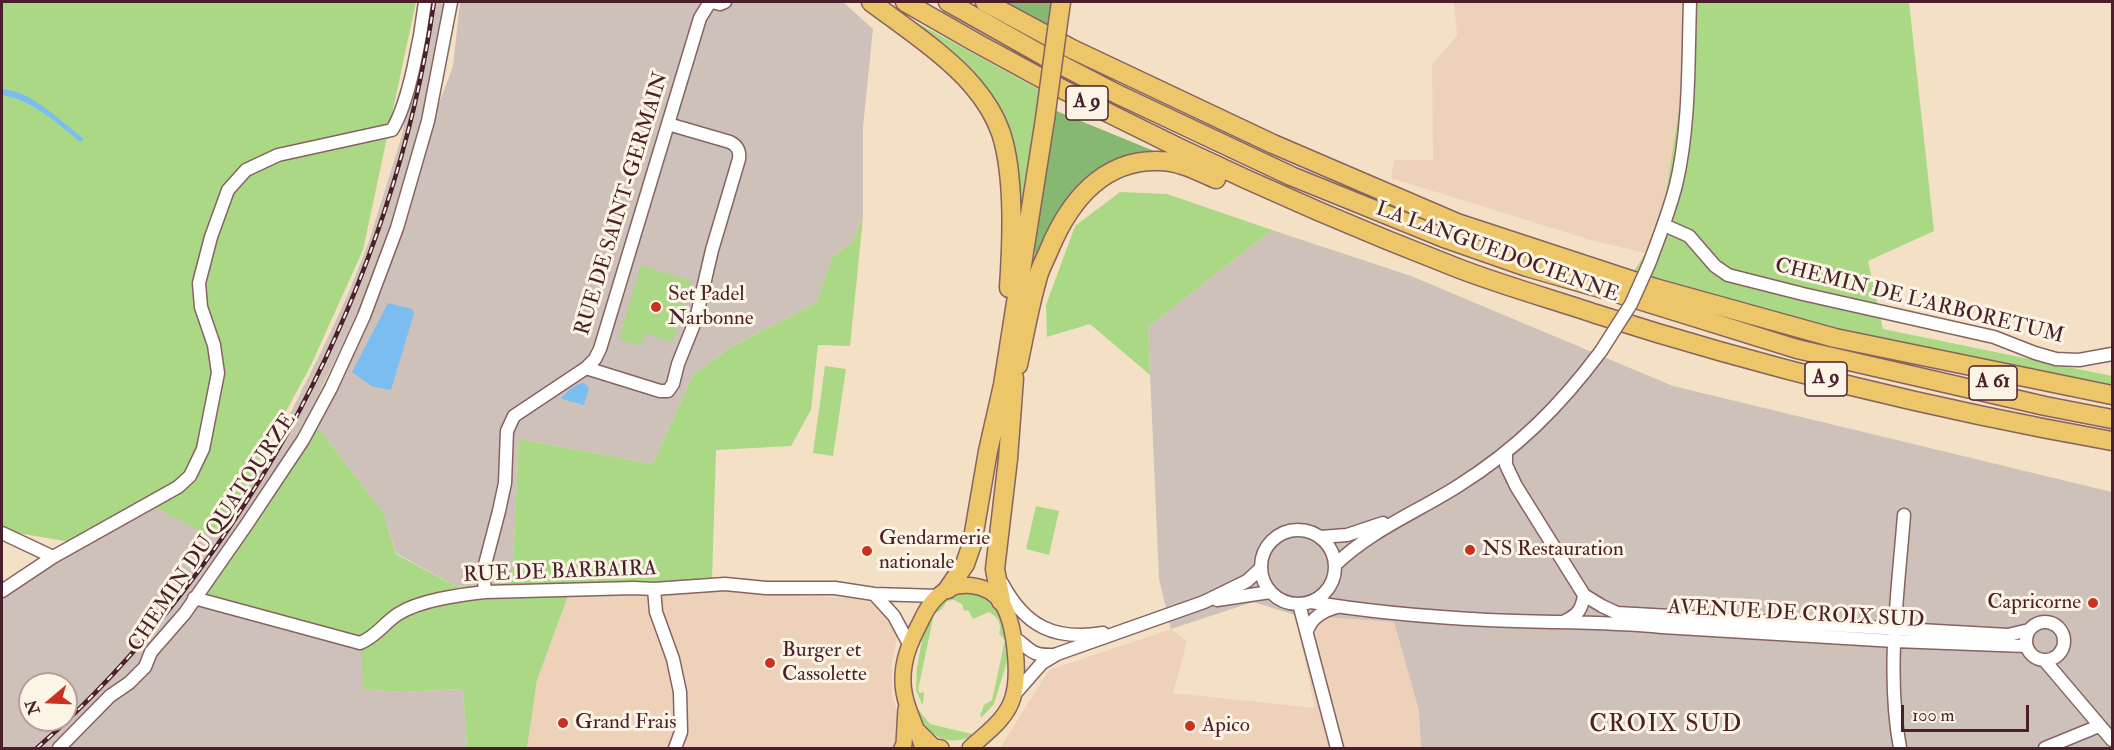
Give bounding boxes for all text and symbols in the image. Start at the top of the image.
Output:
street label: RUE DE SAINT-GERMAIN [571,69,675,339]
road number: A 9 [1066,86,1108,120]
street label: LA LANGUEDOCIENNE [1372,197,1622,309]
street label: CHEMIN DE L'ARBORETUM [1772,254,2066,350]
place label: Set Padel Narbonne [668,282,754,332]
marker: Set Padel Narbonne [649,300,663,314]
road number: A 9 [1805,362,1847,396]
road number: A 61 [1969,366,2017,400]
street label: CHEMIN DU QUATOURZE [124,409,302,657]
place label: Gendarmerie nationale [879,526,990,576]
place label: NS Restauration [1482,537,1624,563]
marker: NS Restauration [1463,543,1477,557]
marker: Gendarmerie nationale [860,544,874,558]
street label: RUE DE BARBAIRA [463,557,657,589]
place label: Capricorne [1987,590,2081,616]
street label: AVENUE DE CROIX SUD [1667,596,1925,634]
marker: Capricorne [2086,596,2100,610]
place label: Burger et Cassolette [782,638,867,688]
marker: Burger et Cassolette [763,656,777,670]
north arrow [18,672,78,732]
scale bar [1904,693,2032,731]
text: N [21,697,45,717]
text: 100 m [1912,704,1955,727]
place label: Grand Frais [575,710,677,736]
district label: CROIX SUD [1589,712,1743,740]
place label: Apico [1202,713,1250,739]
marker: Grand Frais [556,716,570,730]
marker: Apico [1183,719,1197,733]

